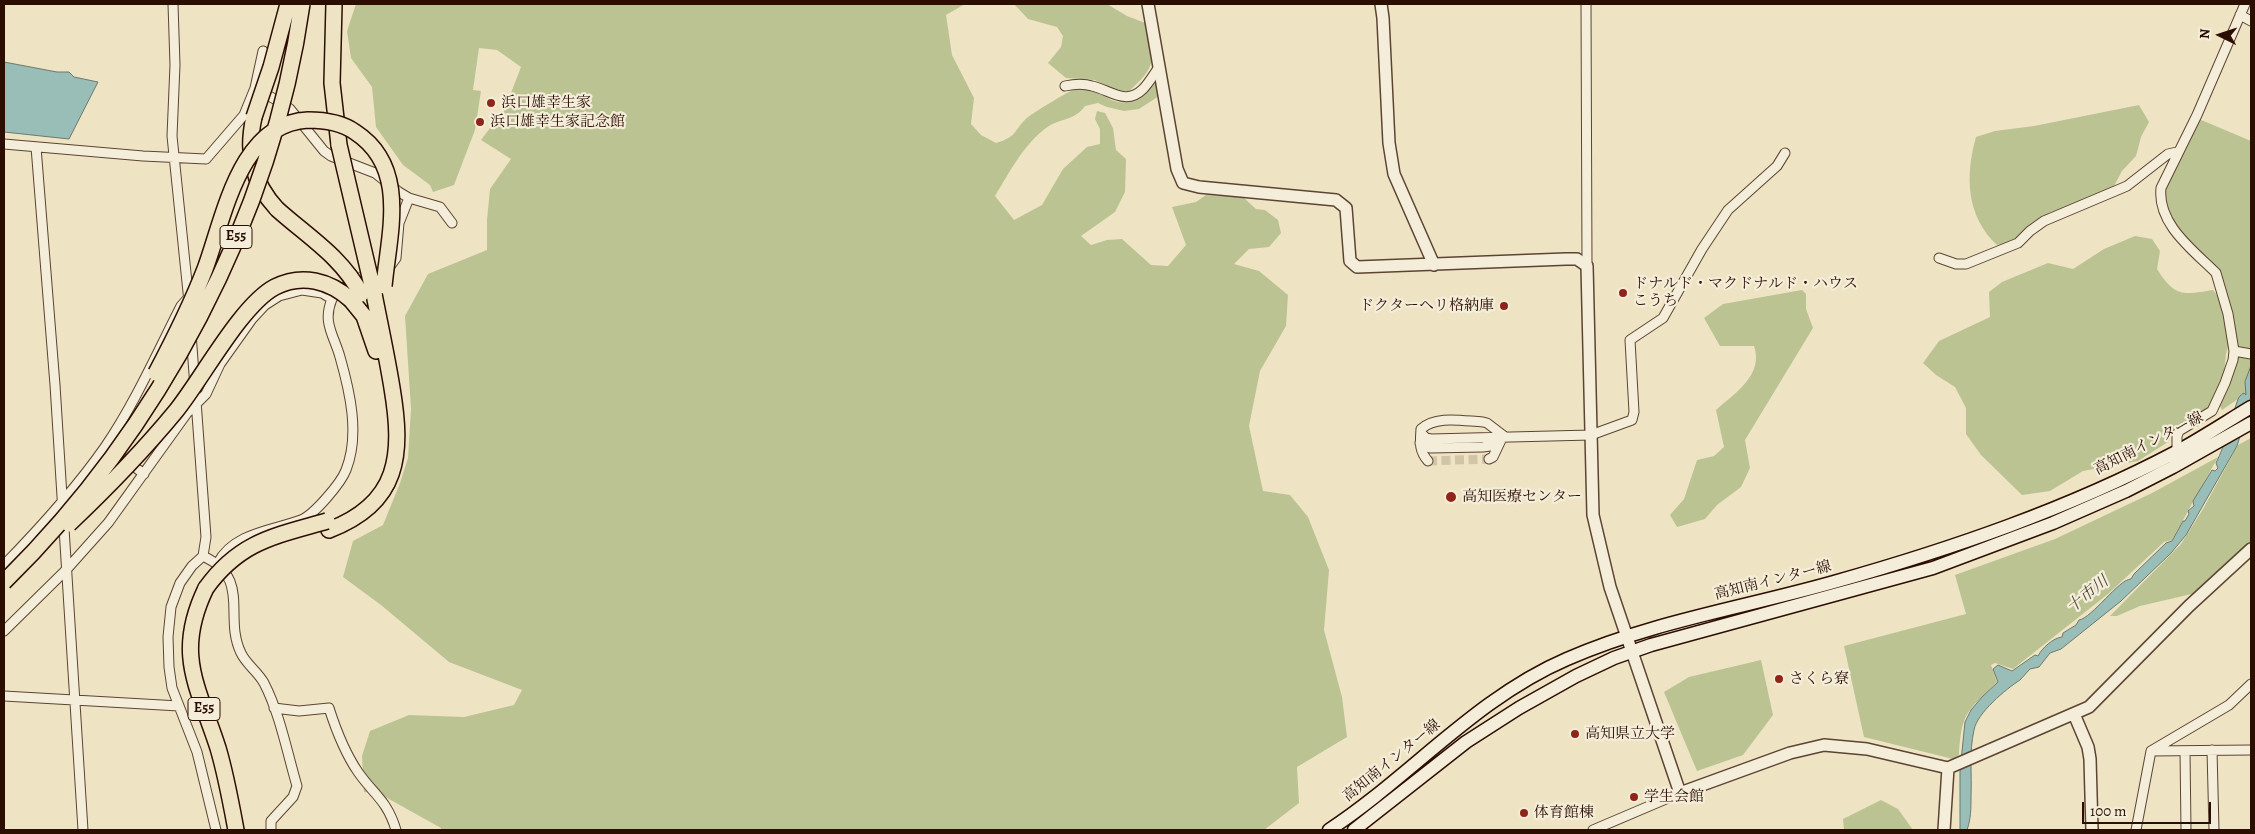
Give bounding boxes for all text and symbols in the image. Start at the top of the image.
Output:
north arrow [2195,10,2245,60]
text: N [2195,28,2214,40]
place label: 浜口雄幸生家 [501,94,591,112]
marker: 浜口雄幸生家 [485,97,497,109]
place label: 浜口雄幸生家記念館 [490,113,625,131]
marker: 浜口雄幸生家記念館 [474,116,486,128]
road number: E55 [220,226,252,248]
place label: ドナルド・マクドナルド・ハウス こうち [1633,275,1858,310]
marker: ドナルド・マクドナルド・ハウス こうち [1617,287,1629,299]
place label: ドクターヘリ格納庫 [1359,297,1494,315]
marker: ドクターヘリ格納庫 [1498,300,1510,312]
street label: 高知南インター線 [2091,409,2207,479]
place label: 高知医療センター [1462,488,1582,506]
marker: 高知医療センター [1444,490,1458,504]
street label: 高知南インター線 [1713,558,1833,604]
water label: 十市川 [2063,572,2113,618]
place label: さくら寮 [1789,670,1849,688]
marker: さくら寮 [1773,673,1785,685]
road number: E55 [188,698,220,721]
street label: 高知南インター線 [1340,716,1444,806]
place label: 高知県立大学 [1585,725,1675,743]
marker: 高知県立大学 [1569,728,1581,740]
place label: 学生会館 [1644,788,1704,806]
marker: 学生会館 [1628,791,1640,803]
scale bar [2085,792,2214,824]
text: 100 m [2090,801,2127,821]
place label: 体育館棟 [1534,804,1594,822]
marker: 体育館棟 [1518,807,1530,819]

